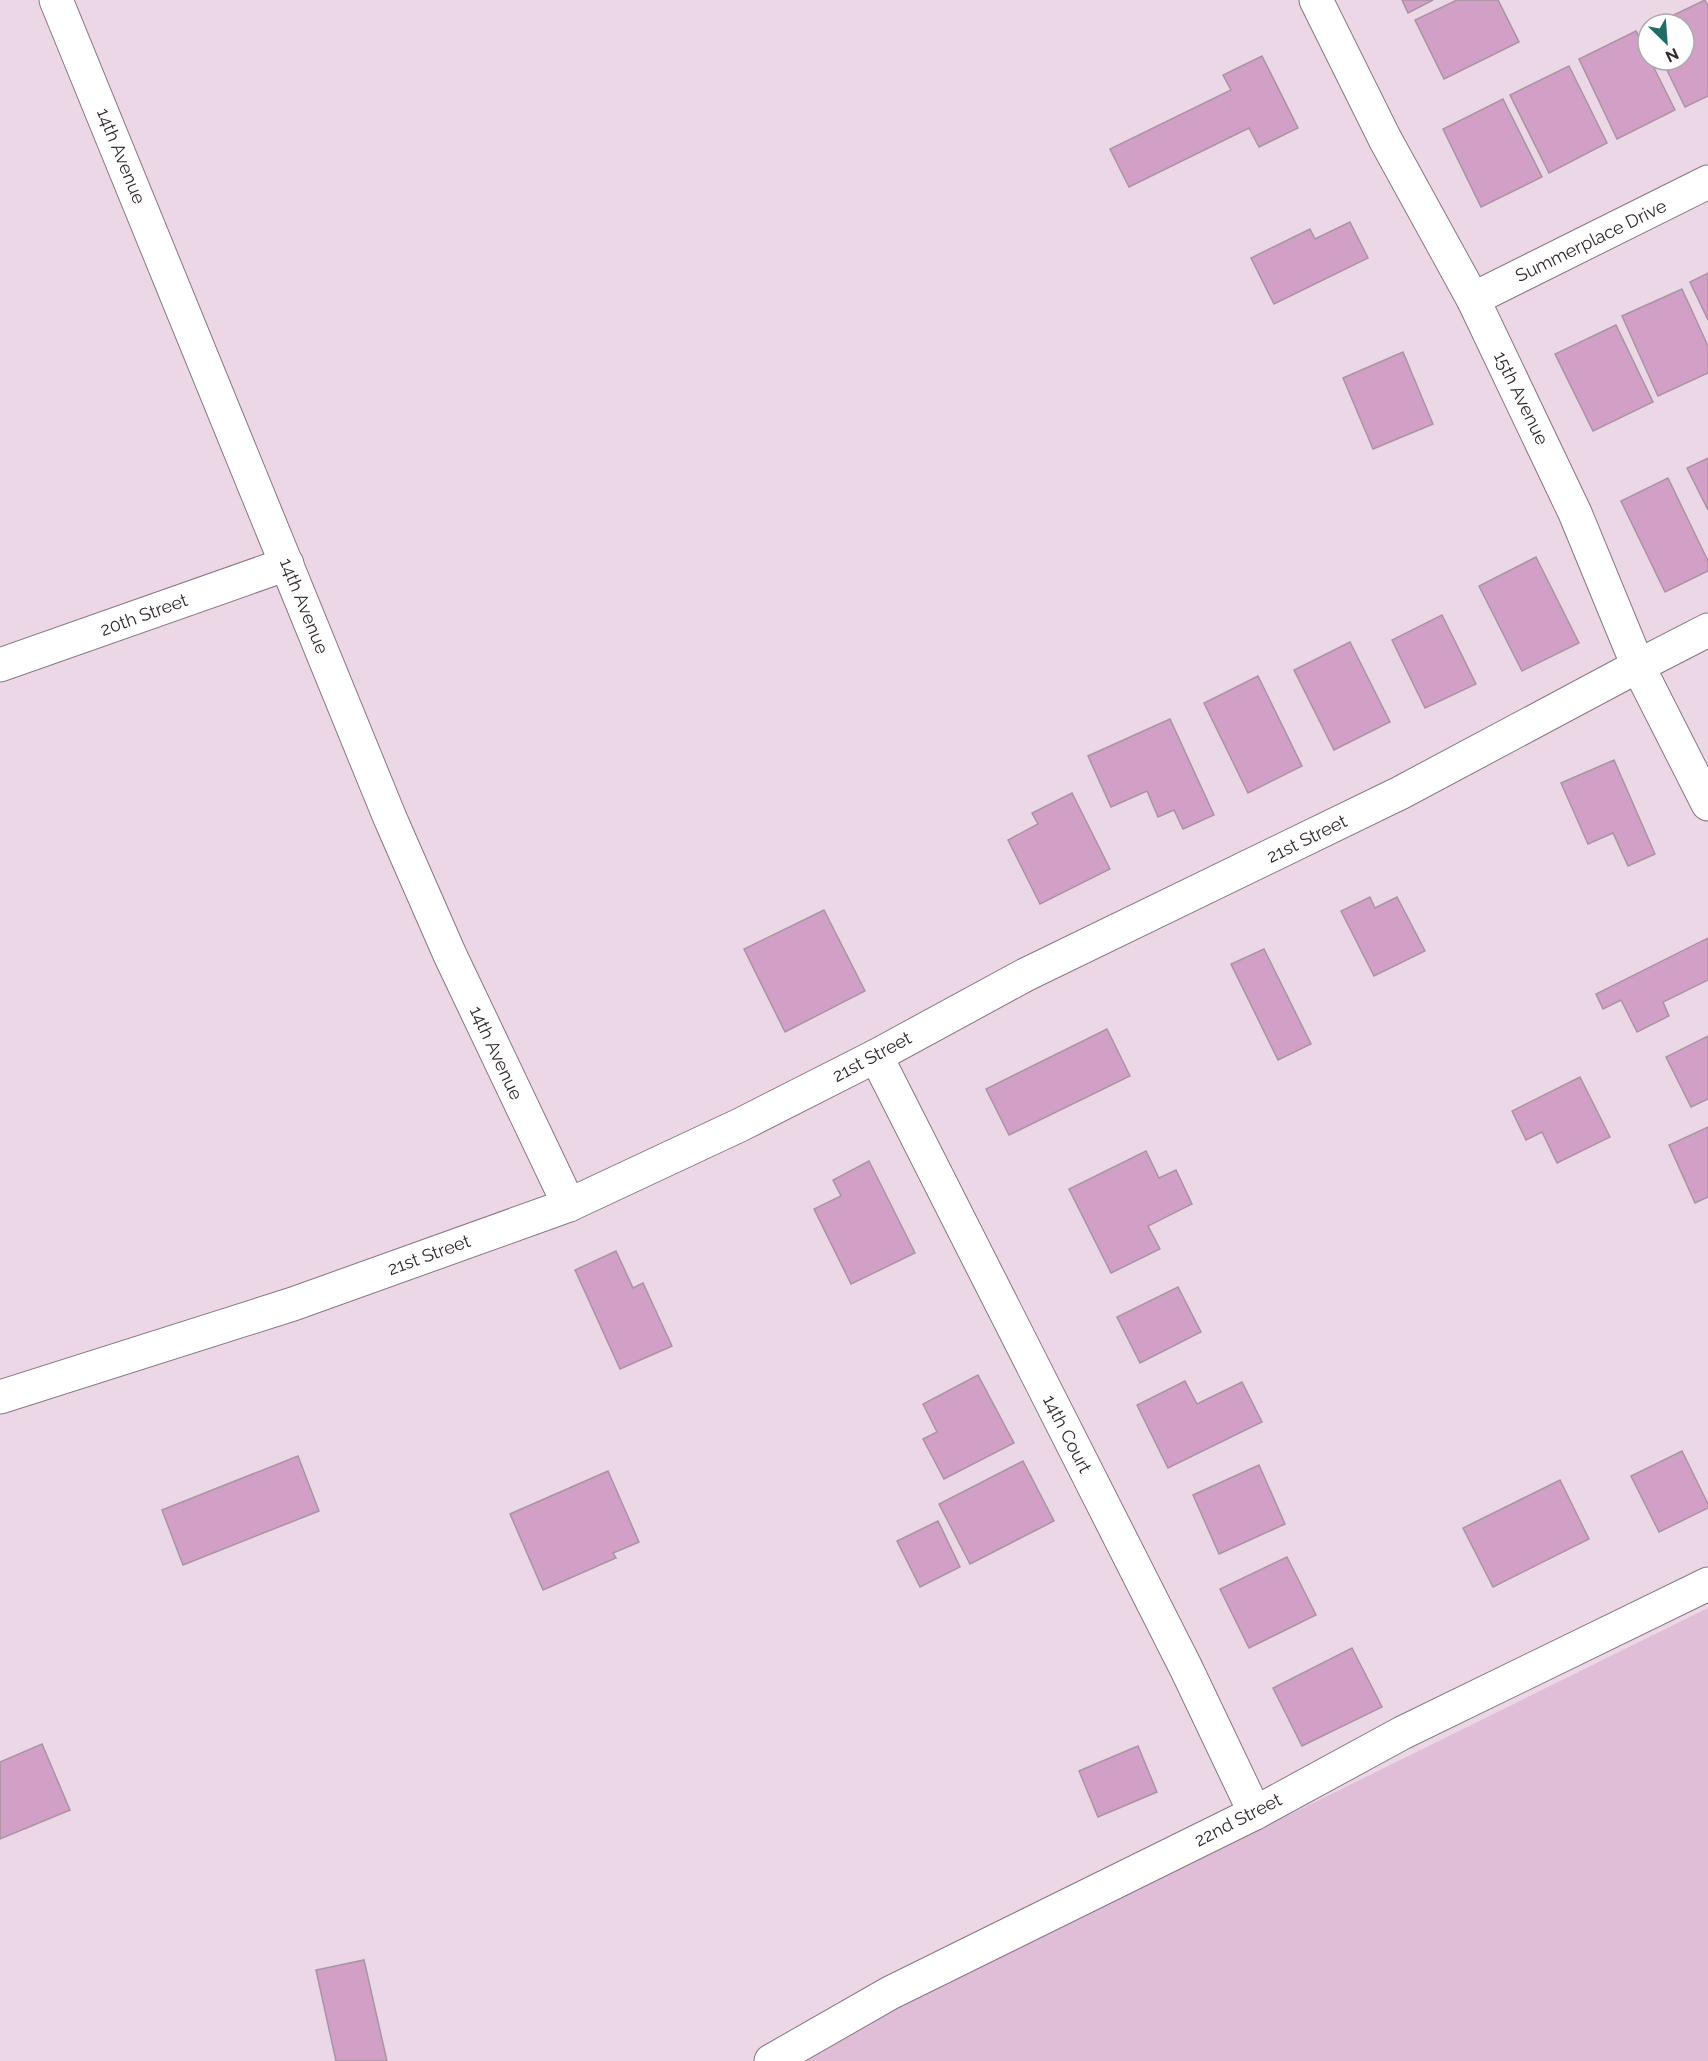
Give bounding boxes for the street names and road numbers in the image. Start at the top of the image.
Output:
street label: 14th Avenue [93,105,150,207]
street label: Summerplace Drive [1512,195,1670,286]
street label: 15th Avenue [1490,348,1553,448]
street label: 14th Avenue [276,555,333,657]
street label: 20th Street [97,589,190,640]
street label: 21st Street [1263,810,1350,867]
street label: 14th Avenue [466,1002,528,1104]
street label: 21st Street [829,1027,915,1086]
street label: 21st Street [385,1230,473,1279]
street label: 14th Court [1039,1391,1096,1476]
street label: 22nd Street [1191,1789,1285,1850]

